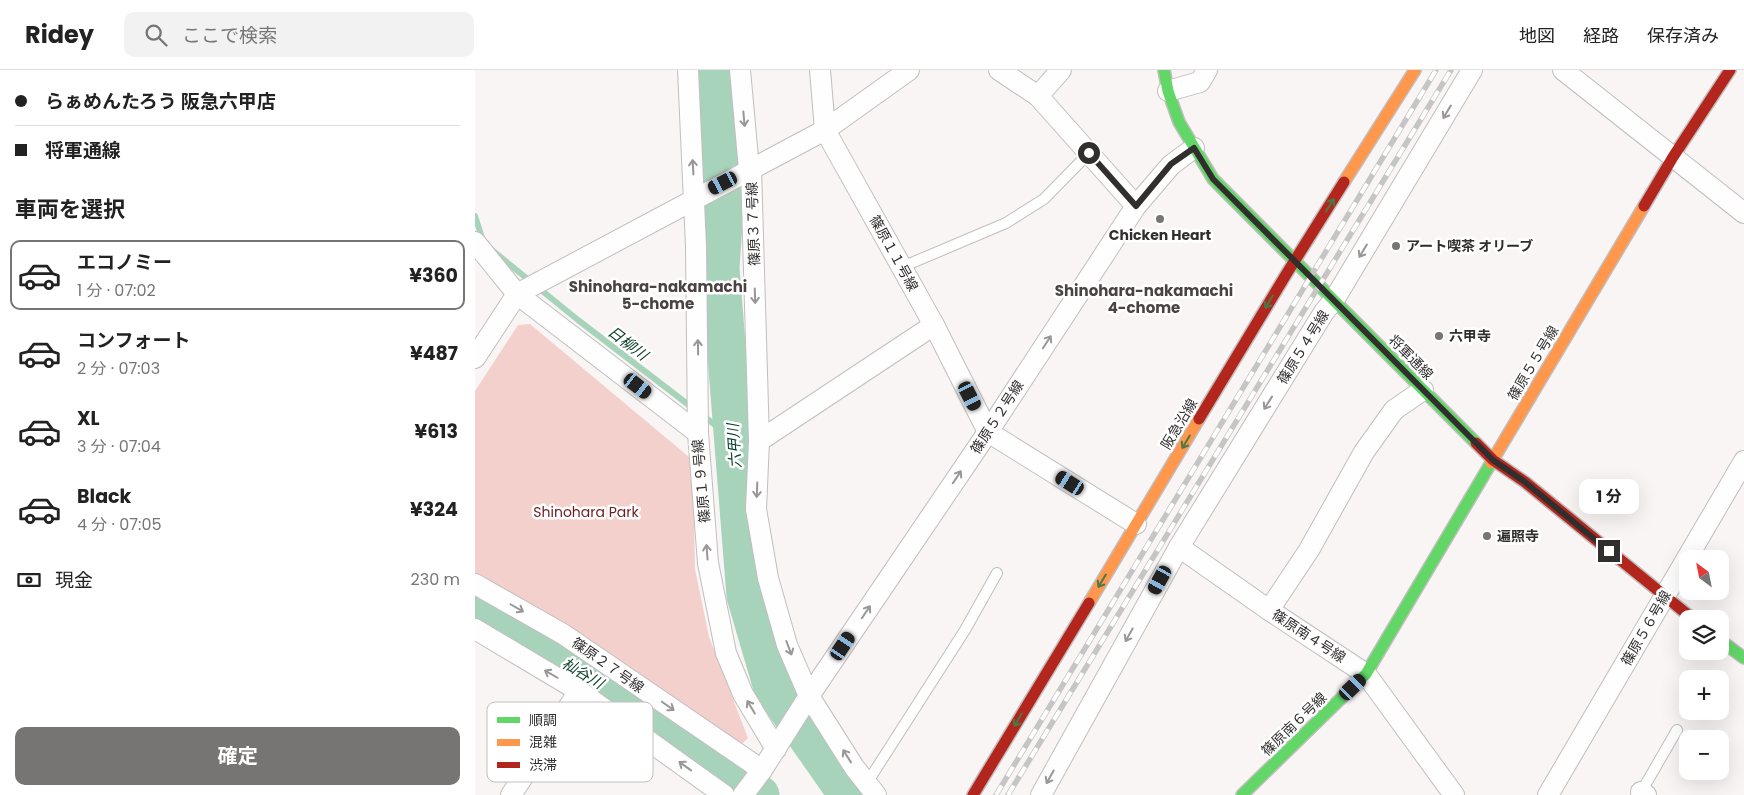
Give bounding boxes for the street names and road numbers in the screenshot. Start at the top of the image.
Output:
street label: 篠原３７号線 [742,182,764,266]
street label: 篠原１１号線 [865,211,923,295]
street label: 篠原５４号線 [1272,306,1334,388]
street label: 篠原５５号線 [1503,322,1563,404]
street label: 将軍通線 [1384,330,1438,384]
street label: 篠原５２号線 [966,376,1028,458]
street label: 阪急沿線 [1156,395,1202,453]
street label: 篠原１９号線 [687,438,715,524]
street label: 篠原５６号線 [1616,587,1676,669]
street label: 篠原南４号線 [1268,605,1350,667]
street label: 篠原２７号線 [568,633,648,697]
street label: 篠原南６号線 [1257,688,1331,760]

